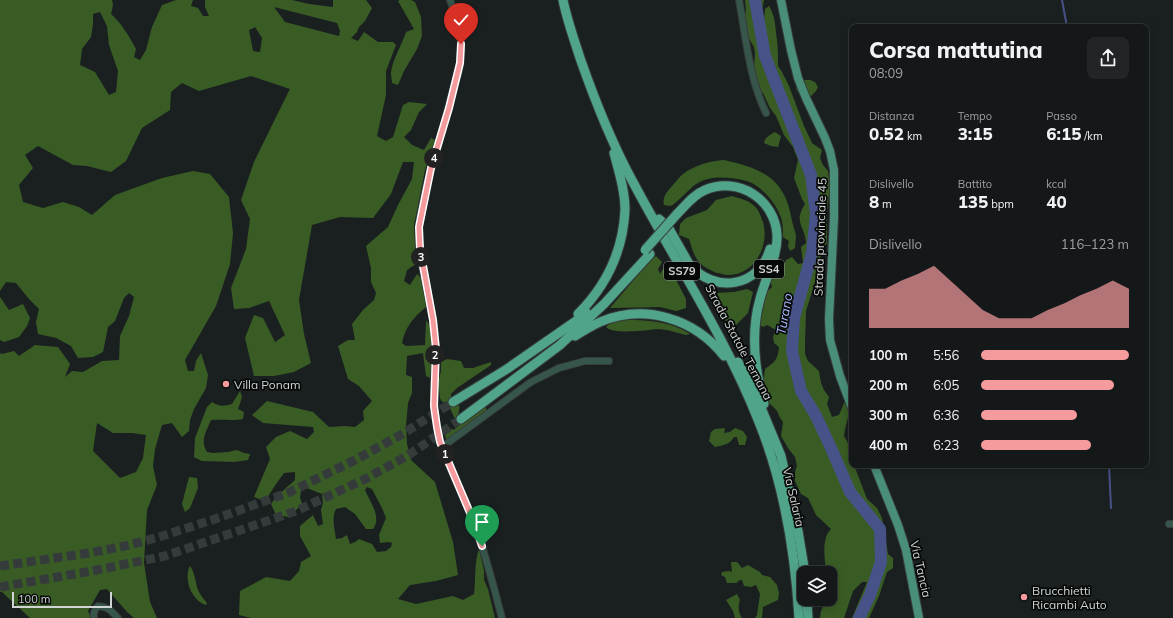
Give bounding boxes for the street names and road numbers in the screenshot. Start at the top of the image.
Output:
street label: Strada provinciale 45 [810,178,830,296]
road number: SS4 [754,260,784,278]
road number: SS79 [664,262,700,280]
street label: Strada Statale Ternana [702,281,776,403]
street label: Via Salaria [780,466,808,528]
street label: Via Tancia [907,539,935,599]

